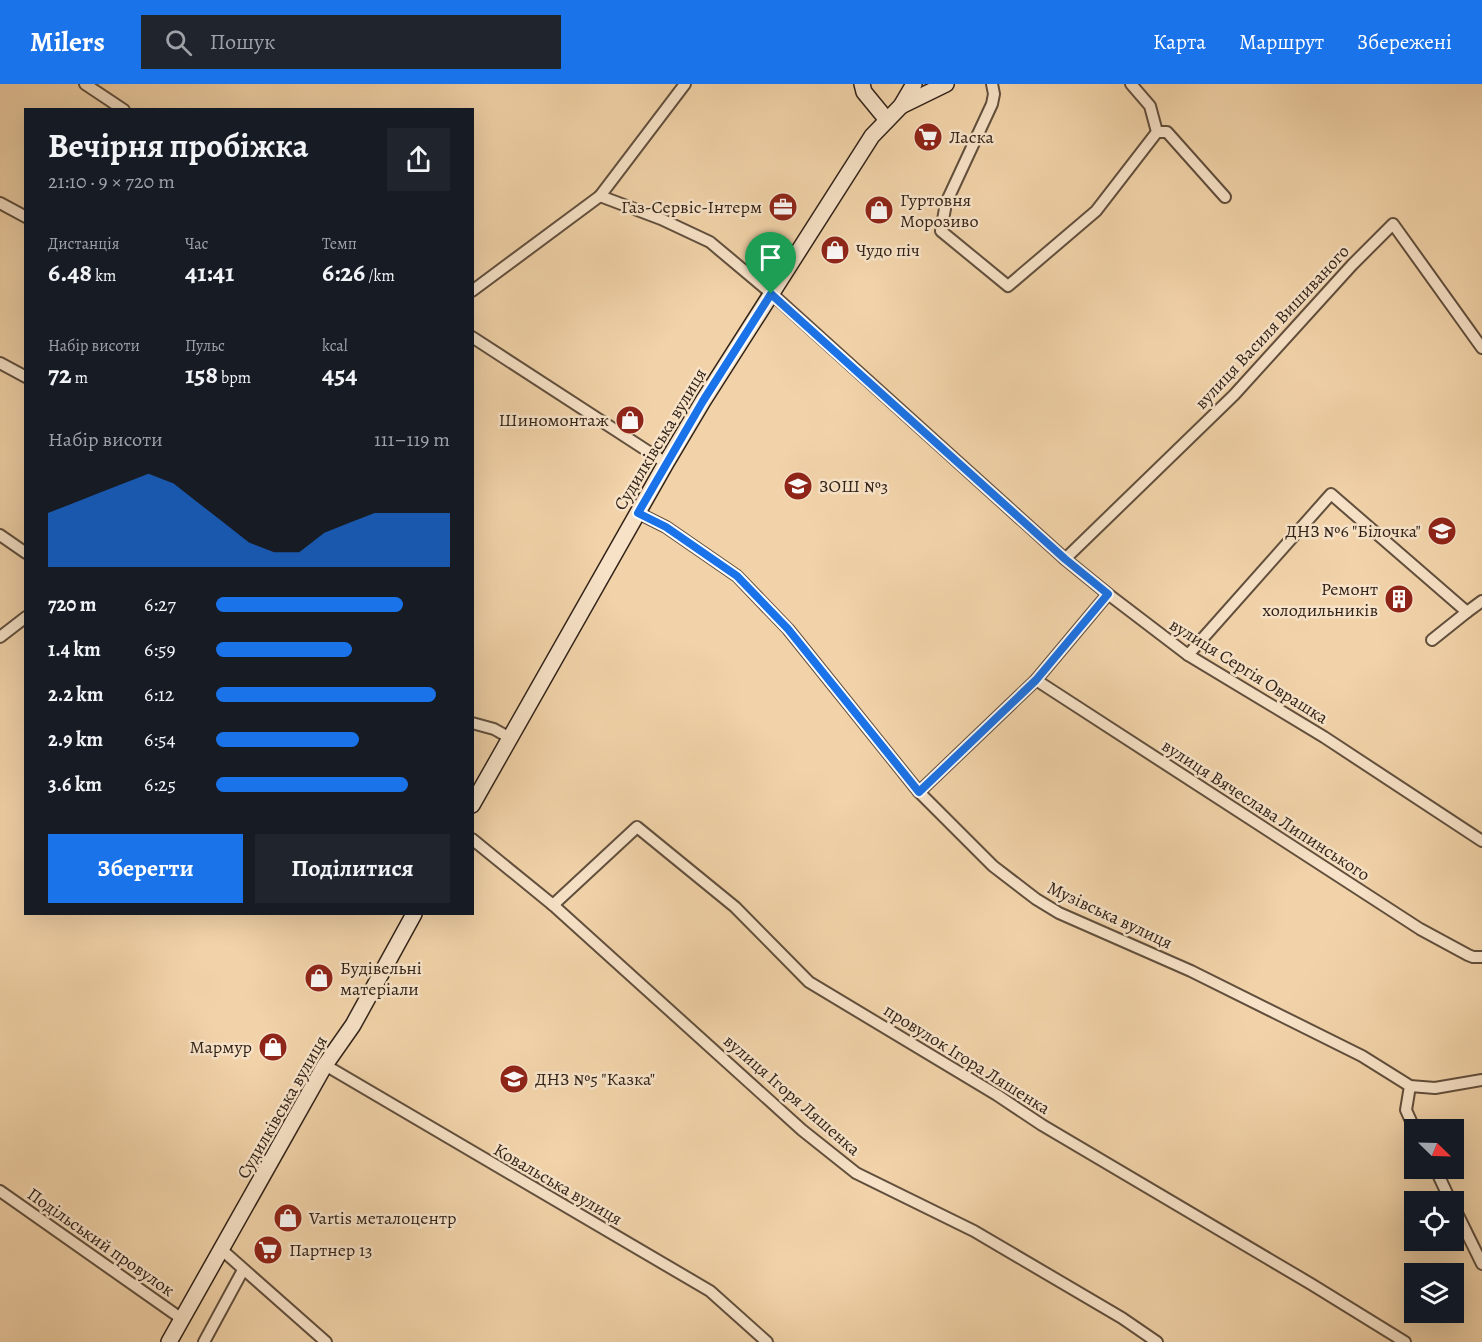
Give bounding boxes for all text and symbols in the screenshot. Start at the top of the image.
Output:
search box [141,15,561,69]
text: Milers [30,23,105,61]
icon: search [162,26,195,59]
text: Пошук [210,27,276,57]
text: Карта [1153,28,1206,56]
text: Маршрут [1239,28,1324,56]
text: Збережені [1357,28,1452,56]
supermarket icon: Ласка [912,121,944,153]
text: Вечірня пробіжка [48,123,308,168]
place label: Ласка [949,125,994,149]
button: share [387,128,450,191]
text: 21:10 · 9 × 720 m [48,168,175,195]
place label: Гуртовня Морозиво [900,188,979,233]
office icon: Газ-Сервіс-Інтерм [767,191,799,223]
shop icon: Гуртовня Морозиво [863,194,895,226]
place label: Газ-Сервіс-Інтерм [621,195,762,219]
pin [745,232,796,294]
text: Дистанція [48,233,119,255]
text: Час [185,233,209,255]
text: Темп [322,233,357,255]
shop icon: Чудо піч [819,234,851,266]
place label: Чудо піч [856,238,920,262]
street label: вулиця Василя Вишиваного [1189,240,1355,414]
icon: arrive [754,241,787,274]
text: 6.48 [48,255,92,290]
text: 41:41 [185,255,234,290]
text: 6:26 [322,255,365,290]
text: km [92,265,116,287]
text: /km [365,265,395,287]
text: Набір висоти [48,335,140,357]
text: Пульс [185,335,225,357]
text: kcal [322,335,348,357]
text: 72 [48,357,72,392]
text: 158 [185,357,218,392]
text: 454 [322,357,358,392]
street label: Судилківська вулиця [608,363,712,515]
text: m [72,367,88,389]
text: bpm [218,367,251,389]
shop icon: Шиномонтаж [614,404,646,436]
place label: Шиномонтаж [498,408,609,432]
text: Набір висоти [48,426,163,453]
text: 111–119 m [374,426,450,453]
school or university icon: ЗОШ №3 [782,470,814,502]
place label: ЗОШ №3 [819,474,888,498]
school or university icon: ДНЗ №6 "Білочка" [1426,515,1458,547]
place label: ДНЗ №6 "Білочка" [1285,519,1421,543]
place label: Ремонт холодильників [1262,577,1378,622]
building icon: Ремонт холодильників [1383,583,1415,615]
text: 720 m [48,591,97,618]
text: 6:27 [144,591,176,618]
street label: вулиця Сергія Оврашка [1165,612,1333,730]
text: 1.4 km [48,636,101,663]
text: 6:59 [144,636,176,663]
text: 2.2 km [48,681,103,708]
text: 6:12 [144,681,174,708]
text: 2.9 km [48,726,103,753]
text: 6:54 [144,726,176,753]
street label: вулиця Вячеслава Липинського [1157,734,1375,886]
text: 3.6 km [48,771,102,798]
text: 6:25 [144,771,176,798]
button: Зберегти [48,834,243,903]
button: Поділитися [255,834,450,903]
street label: Музівська вулиця [1043,875,1177,955]
place label: Будівельні матеріали [340,956,422,1001]
shop icon: Будівельні матеріали [303,962,335,994]
street label: провулок Ігора Ляшенка [879,998,1055,1120]
street label: вулиця Ігоря Ляшенка [719,1029,866,1162]
street label: Судилківська вулиця [231,1031,333,1183]
shop icon: Мармур [257,1031,289,1063]
place label: Мармур [189,1035,252,1059]
school or university icon: ДНЗ №5 "Казка" [498,1063,530,1095]
place label: ДНЗ №5 "Казка" [535,1067,655,1091]
north arrow [1404,1119,1464,1179]
map controls [1404,1119,1464,1323]
street label: Ковальська вулиця [489,1137,627,1231]
street label: Подільський провулок [23,1182,179,1302]
button: locate [1404,1191,1464,1251]
shop icon: Vartis металоцентр [272,1202,304,1234]
place label: Vartis металоцентр [308,1206,456,1230]
supermarket icon: Партнер 13 [252,1234,284,1266]
place label: Партнер 13 [289,1238,373,1262]
button: layers [1404,1263,1464,1323]

